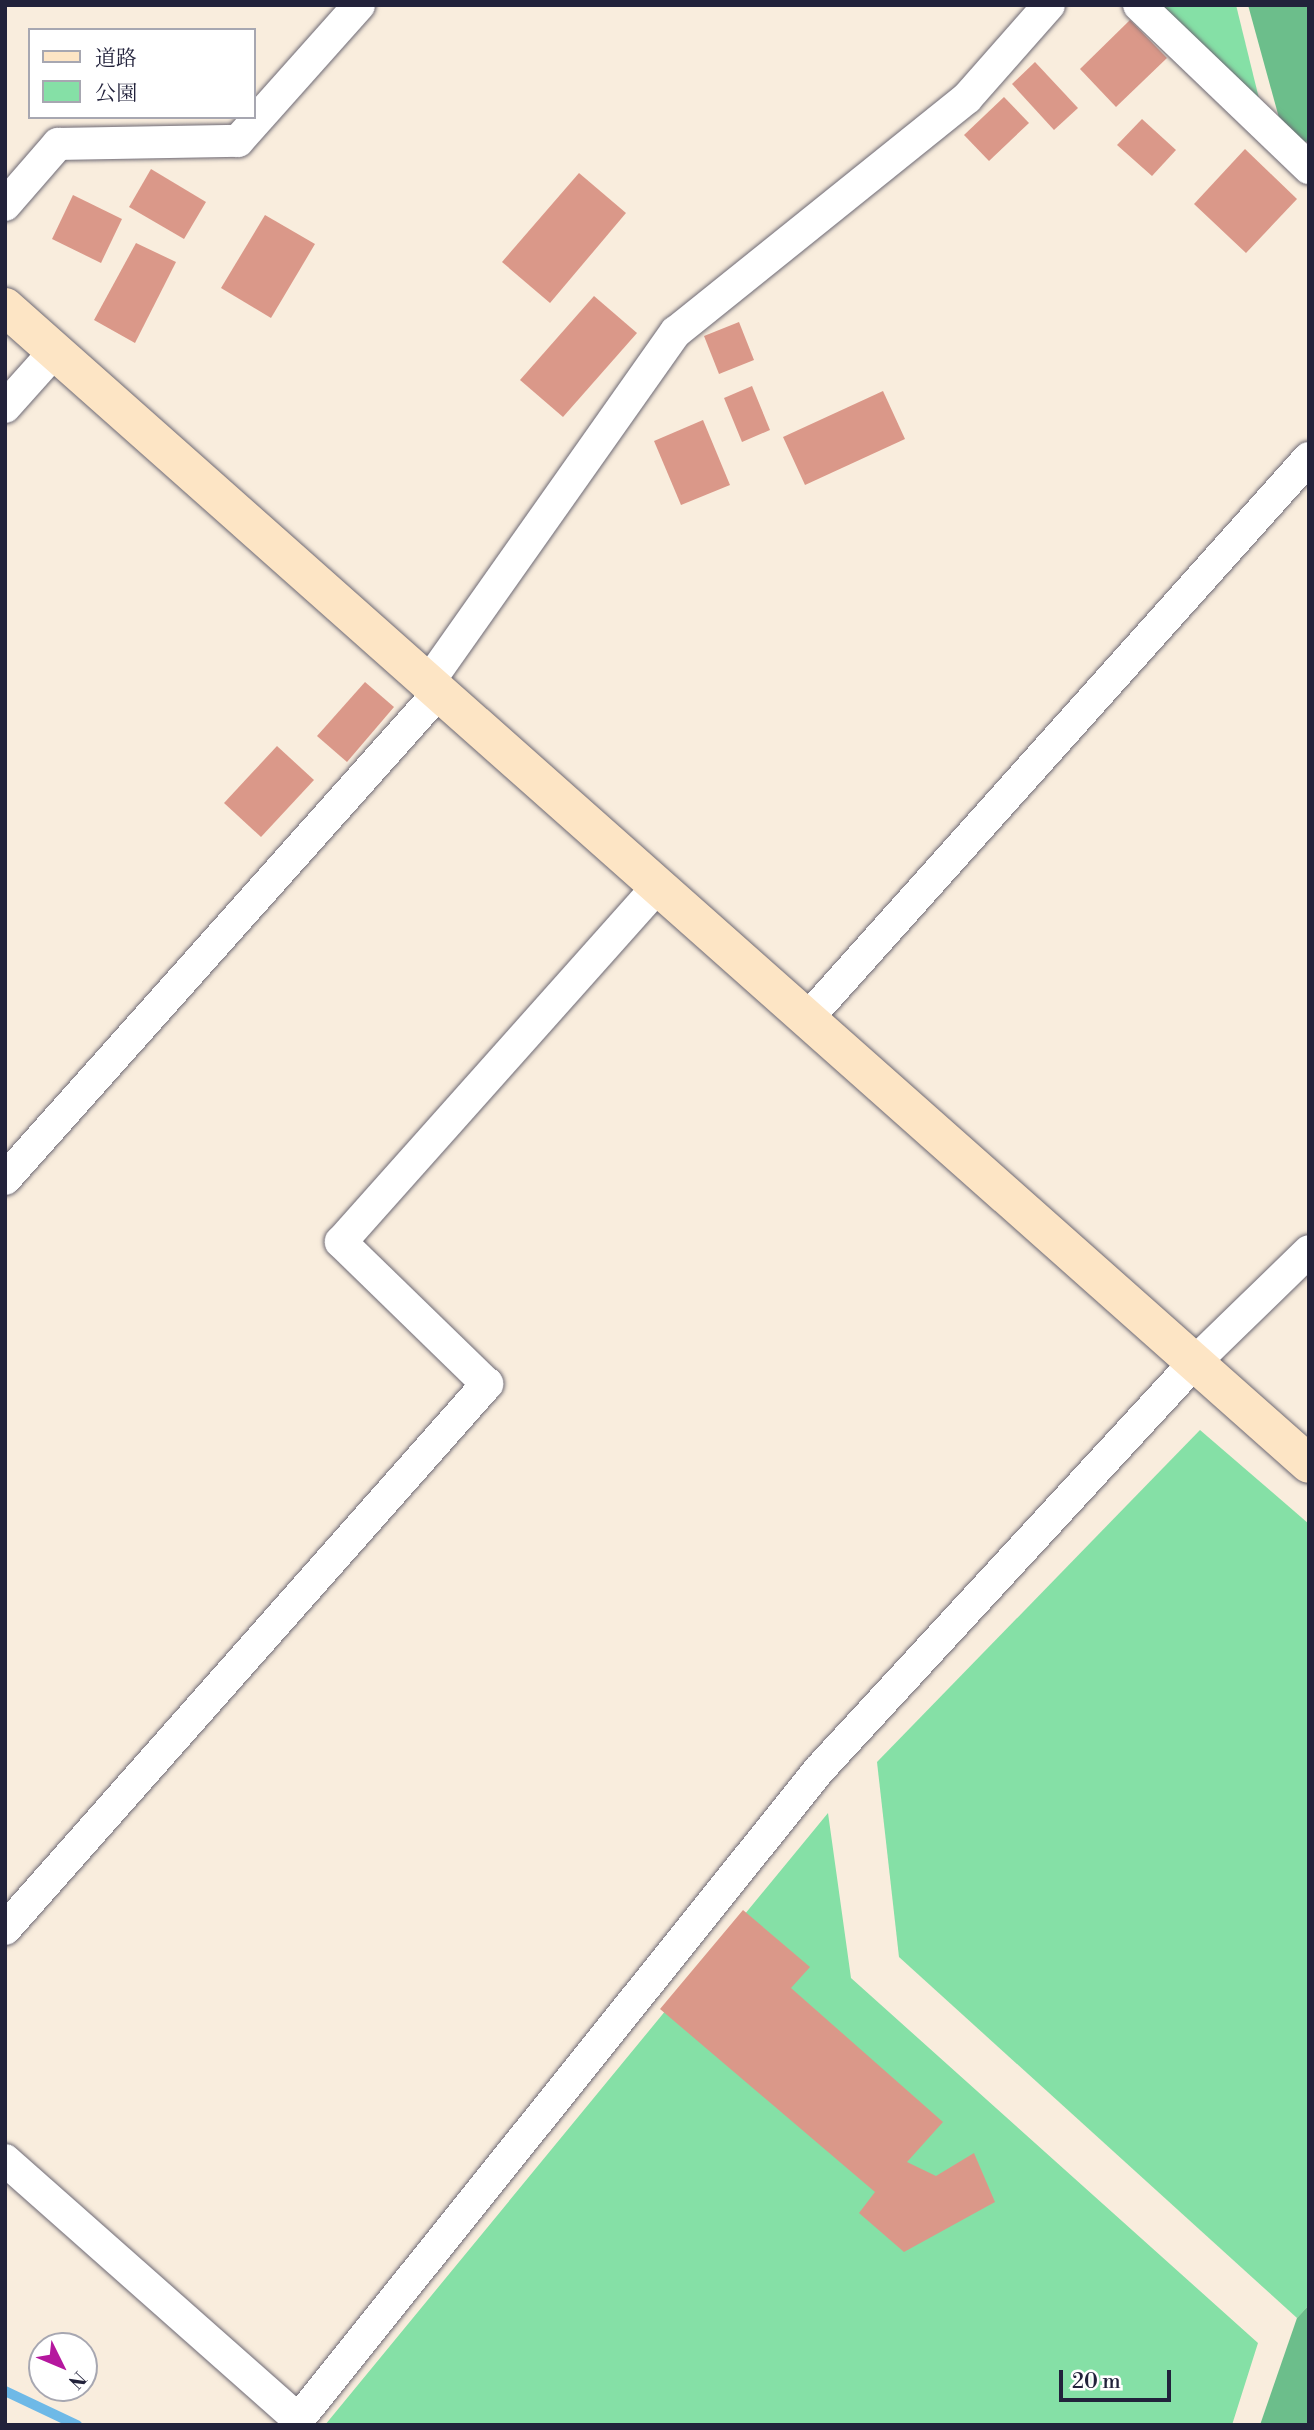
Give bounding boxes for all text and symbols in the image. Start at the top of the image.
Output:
legend [28,28,256,119]
text: 道路 [95,46,137,72]
text: 公園 [95,81,137,107]
north arrow [28,2332,98,2402]
scale bar [1062,2356,1174,2400]
text: N [63,2366,91,2394]
text: 20 m [1072,2369,1121,2395]

